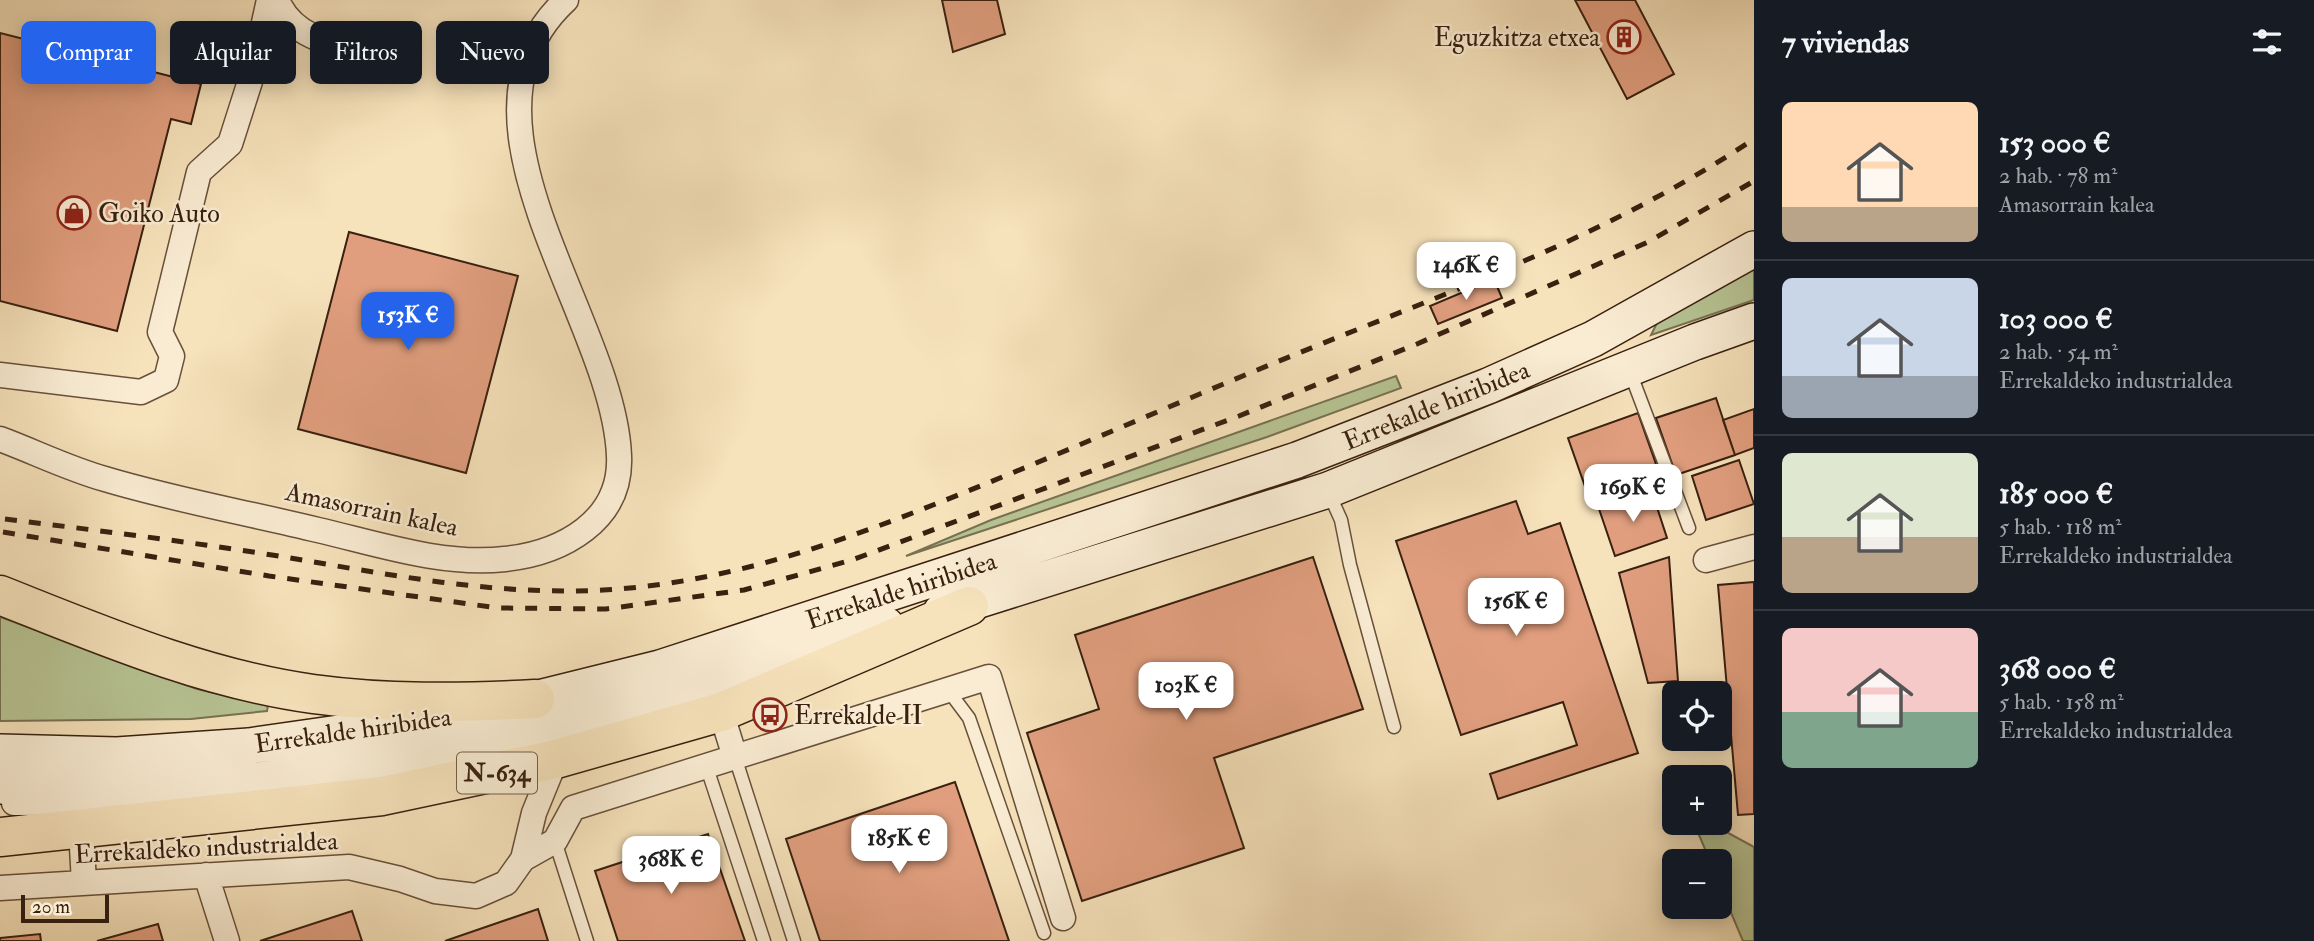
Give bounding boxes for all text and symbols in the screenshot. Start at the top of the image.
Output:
building icon: Eguzkitza etxea [1605,18,1643,56]
chip: Comprar [21,21,156,84]
chip: Alquilar [170,21,296,84]
chip: Filtros [310,21,422,84]
chip: Nuevo [436,21,549,84]
place label: Eguzkitza etxea [1434,22,1600,54]
icon: filters [2248,23,2286,61]
text: 7 viviendas [1782,24,1909,61]
text: 153 000 € [1999,124,2111,161]
icon: home [1838,130,1922,214]
text: 2 hab. · 78 m² [1999,161,2117,190]
text: Amasorrain kalea [1999,190,2154,219]
shop icon: Goiko Auto [55,194,93,232]
place label: Goiko Auto [98,198,220,230]
pin: 146K € [1409,243,1523,302]
text: 146K € [1433,250,1499,279]
pin: 153K € [351,292,465,352]
text: 153K € [377,300,439,329]
text: 103 000 € [1999,300,2113,337]
icon: home [1838,306,1922,390]
text: 2 hab. · 54 m² [1999,337,2118,366]
street label: Errekalde hiribidea [1338,354,1535,458]
text: Errekaldeko industrialdea [1999,366,2233,395]
pin: 169K € [1576,464,1690,524]
text: 169K € [1600,472,1666,501]
text: 185 000 € [1999,475,2113,512]
street label: Amasorrain kalea [282,476,461,544]
icon: home [1838,481,1922,565]
text: 5 hab. · 118 m² [1999,512,2122,541]
text: Errekaldeko industrialdea [1999,541,2233,570]
street label: Errekalde hiribidea [802,545,1001,637]
pin: 156K € [1459,578,1573,638]
text: 156K € [1484,586,1548,615]
text: 368 000 € [1999,650,2116,687]
icon: home [1838,656,1922,740]
pin: 103K € [1129,662,1243,722]
text: 103K € [1154,670,1218,699]
map controls [1662,681,1732,919]
button: locate [1662,681,1732,751]
text: 5 hab. · 158 m² [1999,687,2124,716]
bus stop icon: Errekalde II [751,696,789,734]
place label: Errekalde II [794,700,922,732]
street label: Errekalde hiribidea [253,701,454,761]
text: Errekaldeko industrialdea [1999,716,2233,745]
road number: N-634 [457,752,537,794]
button: + [1662,765,1732,835]
pin: 185K € [842,816,956,875]
text: 185K € [867,823,931,852]
street label: Errekaldeko industrialdea [73,825,339,871]
pin: 368K € [614,836,728,896]
text: 368K € [638,844,704,873]
button: − [1662,849,1732,919]
scale bar [21,892,108,924]
text: 20 m [32,895,70,919]

